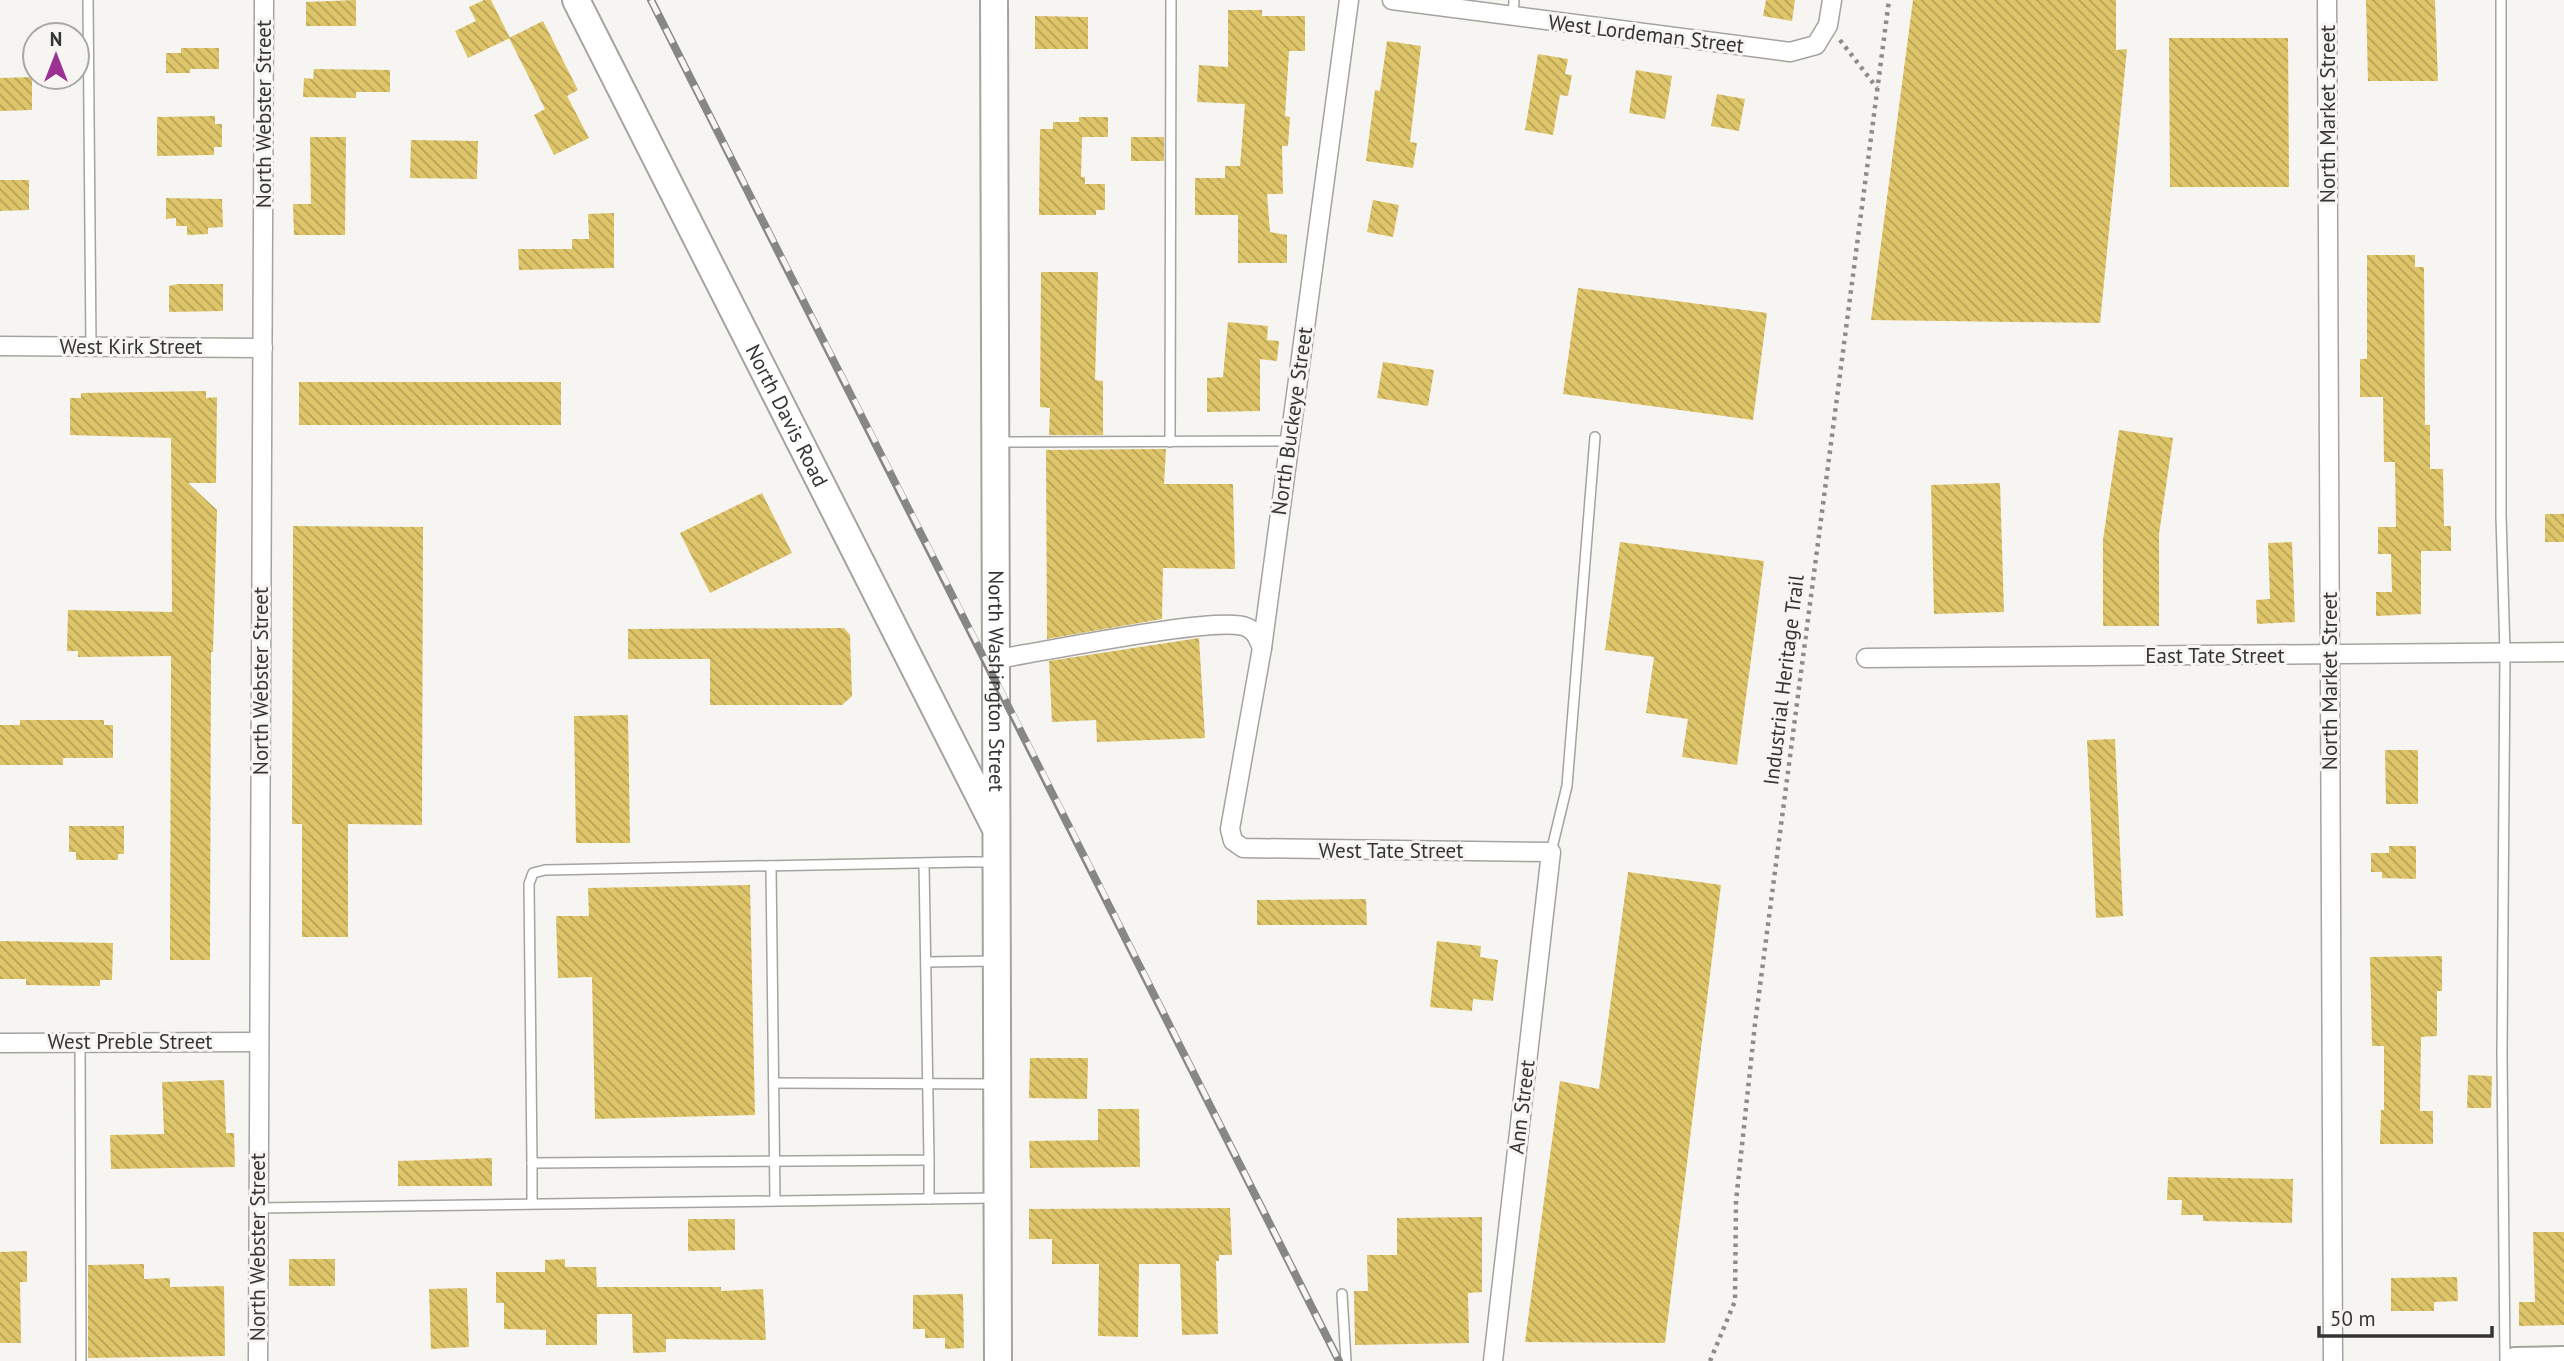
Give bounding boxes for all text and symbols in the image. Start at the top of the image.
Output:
street label: West Lordeman Street [1547,8,1745,59]
street label: North Webster Street [250,20,277,208]
north arrow [21,21,91,91]
street label: North Market Street [2314,25,2341,203]
text: N [50,27,62,51]
street label: North Buckeye Street [1265,325,1318,517]
street label: West Kirk Street [60,333,203,360]
street label: North Davis Road [740,340,834,491]
street label: North Washington Street [983,570,1010,792]
street label: Industrial Heritage Trail [1757,573,1810,787]
street label: North Webster Street [247,587,274,775]
street label: North Market Street [2316,592,2343,770]
street label: East Tate Street [2145,642,2285,669]
street label: West Tate Street [1319,837,1463,864]
street label: West Preble Street [48,1028,212,1055]
street label: Ann Street [1502,1058,1541,1155]
street label: North Webster Street [244,1153,271,1341]
scale bar [2319,1294,2492,1338]
text: 50 m [2330,1305,2376,1332]

